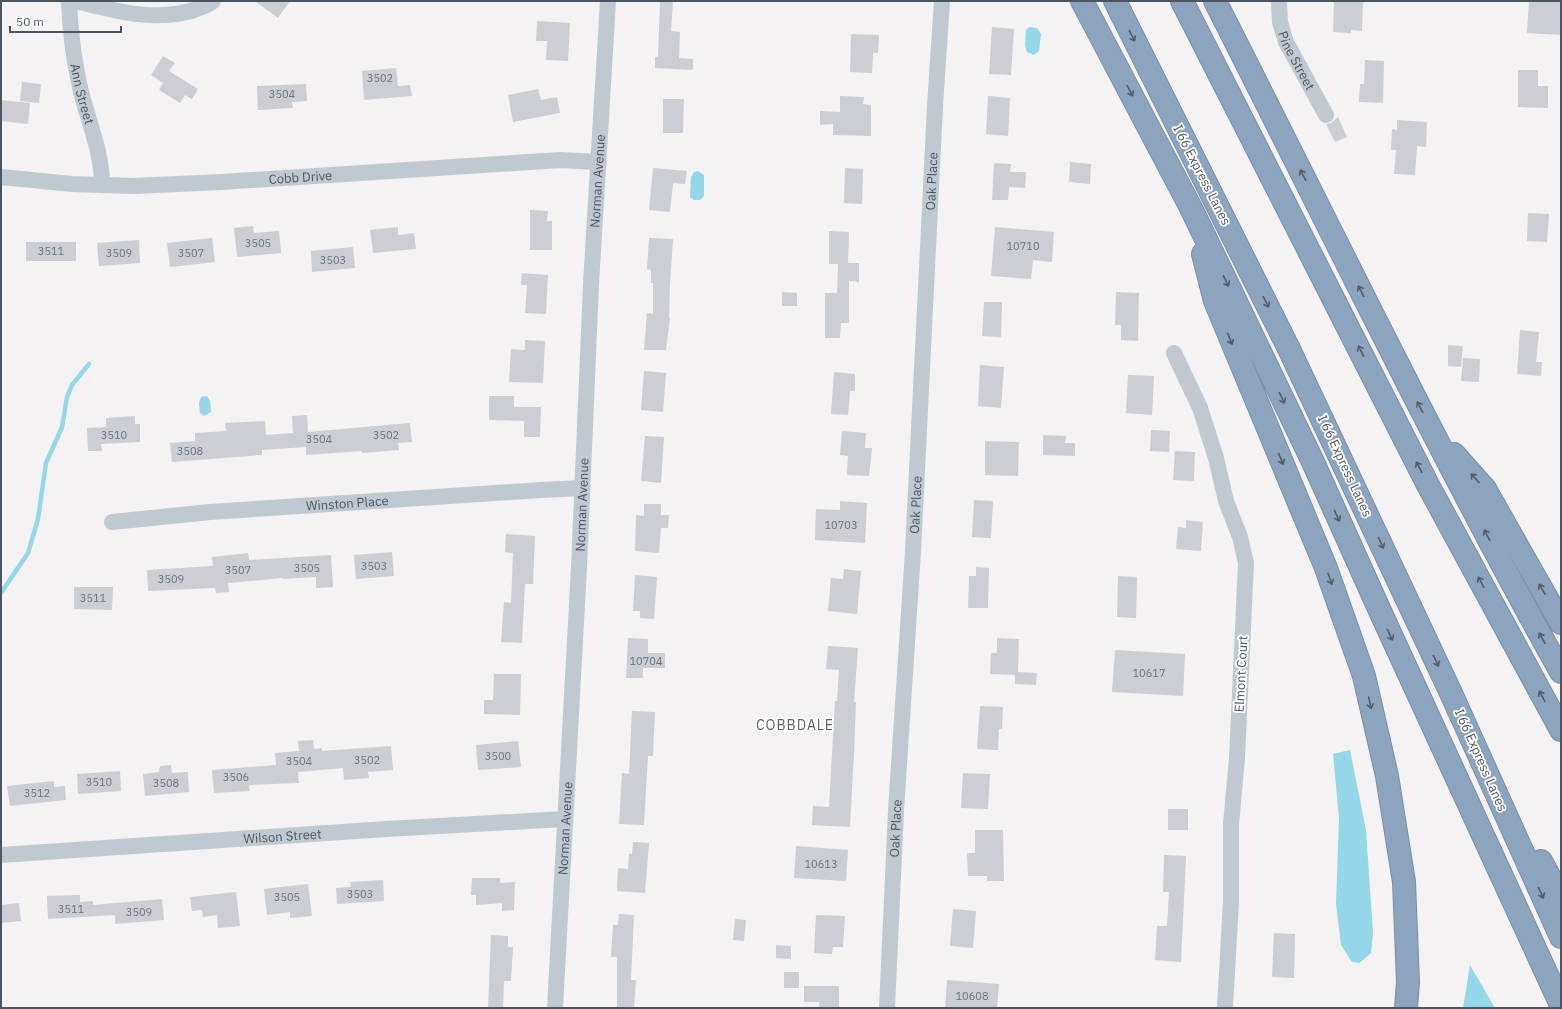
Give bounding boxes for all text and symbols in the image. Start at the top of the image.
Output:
scale bar [10,8,121,34]
text: 50 m [16,14,44,29]
street label: Pine Street [1275,29,1319,93]
one-way arrow [1129,30,1137,42]
street label: Ann Street [67,62,98,126]
house number: 3502 [367,71,393,85]
one-way arrow [1126,85,1134,97]
house number: 3504 [269,87,296,101]
street label: I 66 Express Lanes [1169,122,1235,228]
street label: Norman Avenue [586,134,608,228]
street label: Oak Place [921,152,941,211]
street label: Cobb Drive [268,166,333,187]
one-way arrow [1299,169,1306,181]
house number: 3505 [245,236,271,250]
house number: 10710 [1007,239,1040,253]
house number: 3511 [38,244,65,258]
house number: 3509 [106,246,132,260]
house number: 3507 [178,246,204,260]
house number: 3503 [320,253,346,267]
one-way arrow [1223,275,1230,287]
one-way arrow [1357,285,1365,297]
one-way arrow [1263,296,1270,308]
one-way arrow [1227,332,1235,344]
one-way arrow [1357,345,1364,357]
one-way arrow [1279,392,1286,404]
one-way arrow [1416,401,1423,413]
street label: I 66 Express Lanes [1314,412,1376,520]
house number: 3510 [101,428,127,442]
house number: 3502 [373,428,399,442]
house number: 3504 [306,432,333,446]
house number: 3508 [177,444,203,458]
one-way arrow [1277,452,1285,464]
street label: Norman Avenue [571,458,592,552]
one-way arrow [1415,461,1422,473]
one-way arrow [1470,473,1479,483]
street label: Oak Place [905,475,925,534]
street label: Winston Place [305,492,389,514]
one-way arrow [1334,510,1341,522]
house number: 10703 [825,518,858,532]
one-way arrow [1482,529,1490,541]
one-way arrow [1378,537,1385,549]
house number: 3503 [361,559,387,573]
house number: 3505 [294,561,320,575]
house number: 3507 [225,563,251,577]
house number: 3509 [158,572,184,586]
one-way arrow [1327,573,1335,585]
one-way arrow [1476,576,1484,588]
one-way arrow [1537,583,1545,595]
house number: 3511 [80,591,107,605]
one-way arrow [1387,628,1394,640]
one-way arrow [1538,632,1545,644]
street label: Elmont Court [1230,635,1252,713]
house number: 10704 [630,654,663,668]
one-way arrow [1433,655,1440,667]
house number: 10617 [1133,666,1166,680]
one-way arrow [1538,690,1546,702]
one-way arrow [1367,696,1375,709]
street label: I 66 Express Lanes [1451,706,1511,814]
district label: COBBDALE [756,716,834,734]
house number: 3500 [485,749,511,763]
house number: 3502 [354,753,380,767]
house number: 3504 [286,754,313,768]
house number: 3506 [223,770,249,784]
house number: 3510 [86,775,112,789]
house number: 3508 [153,776,179,790]
street label: Norman Avenue [554,781,576,875]
house number: 3512 [24,786,50,800]
street label: Oak Place [885,799,905,858]
street label: Wilson Street [243,825,322,847]
house number: 10613 [805,857,838,871]
one-way arrow [1538,886,1545,898]
house number: 3503 [347,887,373,901]
house number: 3505 [274,890,300,904]
house number: 3511 [58,902,85,916]
house number: 3509 [126,905,152,919]
house number: 10608 [956,989,989,1003]

